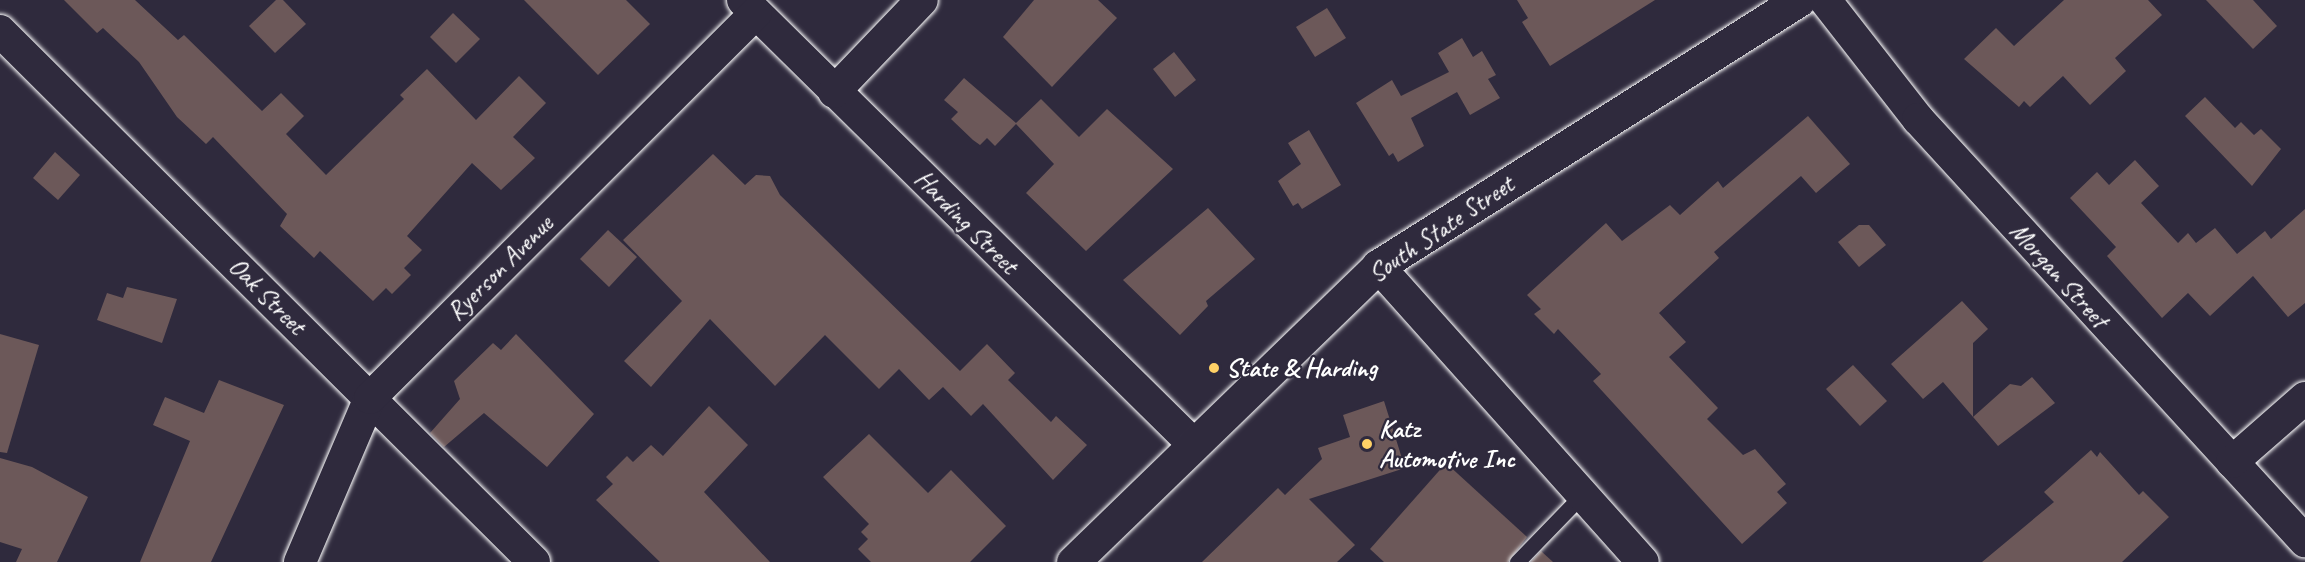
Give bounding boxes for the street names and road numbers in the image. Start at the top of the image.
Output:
street label: Harding Street [907,163,1025,281]
street label: South State Street [1361,168,1521,290]
street label: Ryerson Avenue [441,209,559,327]
street label: Morgan Street [2003,216,2115,334]
street label: Oak Street [222,251,312,341]

